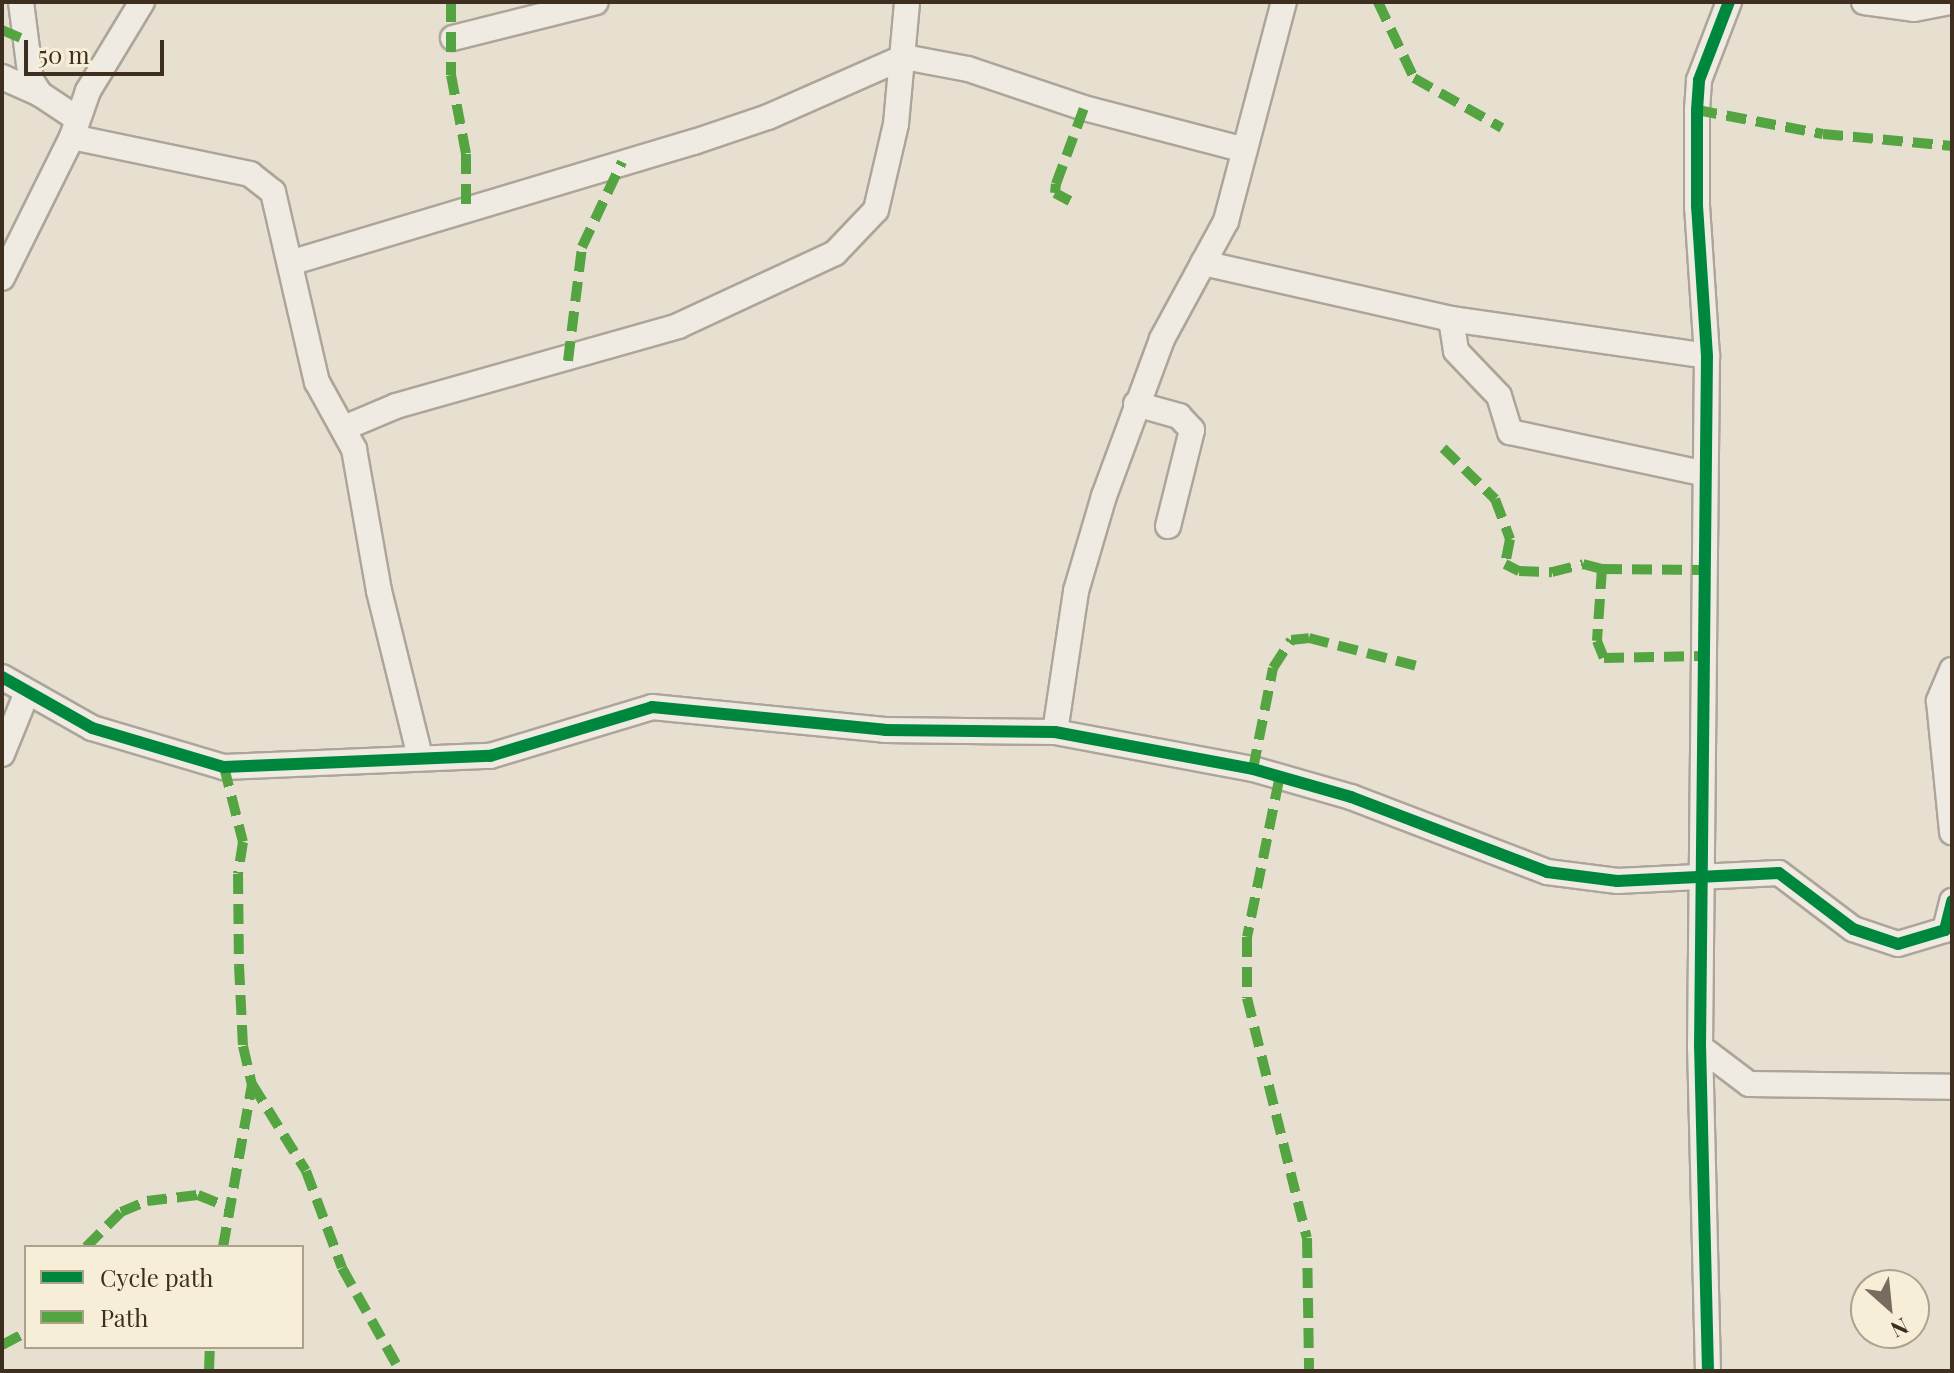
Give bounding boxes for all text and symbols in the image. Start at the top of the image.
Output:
scale bar [28,24,168,74]
text: 50 m [38,38,90,70]
legend [24,1245,304,1349]
text: Cycle path [100,1261,213,1293]
north arrow [1850,1269,1930,1349]
text: Path [100,1301,148,1333]
text: N [1886,1312,1914,1346]

